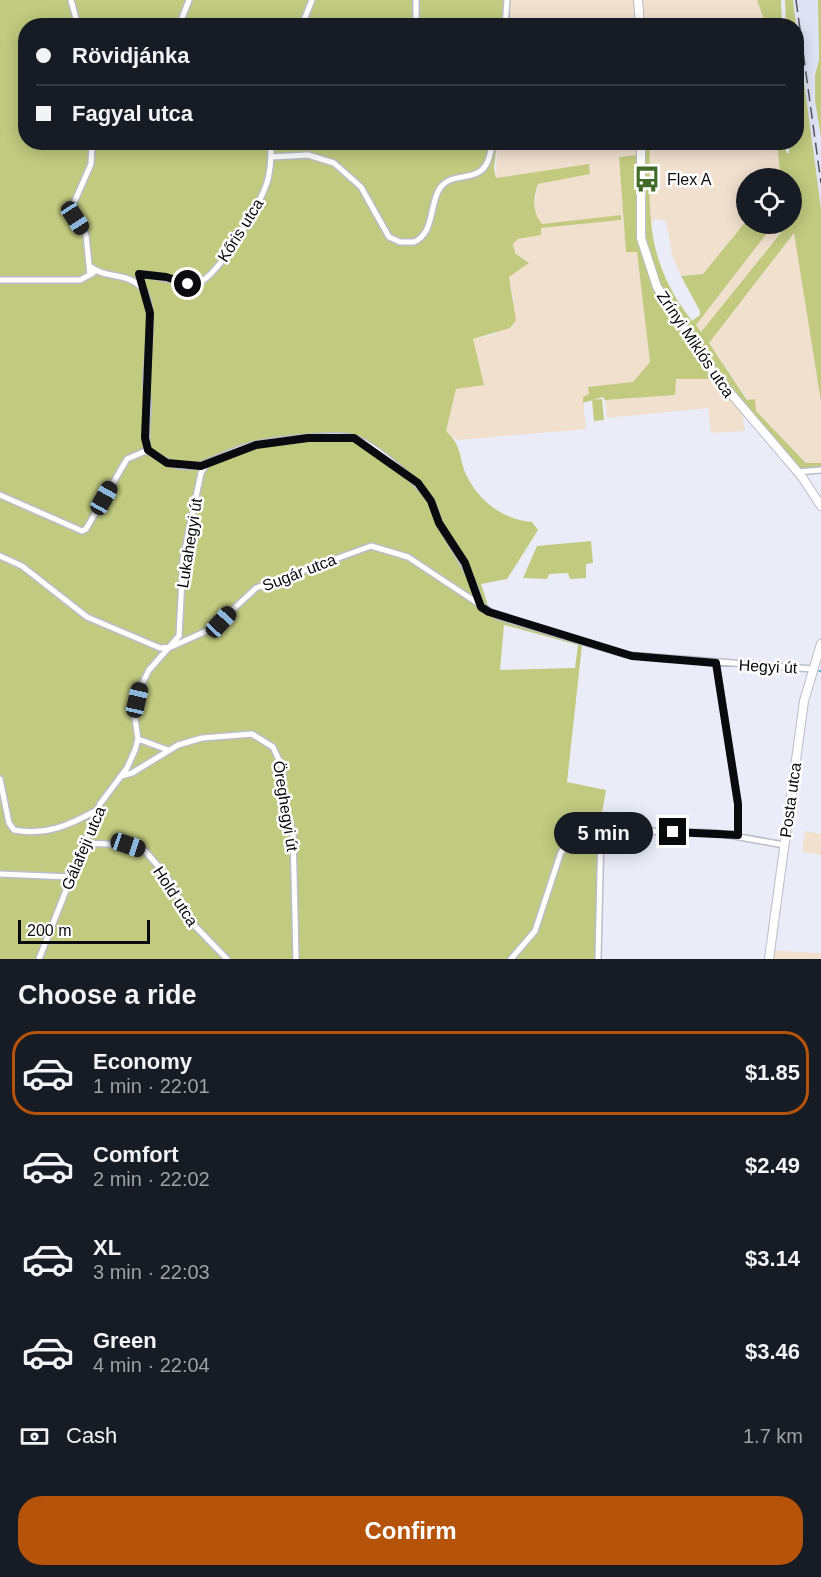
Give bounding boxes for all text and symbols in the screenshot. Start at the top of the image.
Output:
text: Rövidjánka [72,43,189,68]
text: Fagyal utca [72,101,193,126]
bus stop icon: Flex A [632,164,662,194]
map controls [736,168,802,234]
button: locate [736,168,802,234]
place label: Flex A [667,171,712,188]
street label: Kőris utca [214,196,267,265]
car [58,198,92,238]
route start [174,270,201,297]
street label: Zrínyi Miklós utca [654,288,737,401]
car [87,478,121,518]
street label: Lukahegyi út [174,496,205,589]
street label: Sugár utca [260,551,338,594]
car [202,603,240,641]
street label: Hegyi út [738,656,798,677]
car [124,680,150,720]
street label: Öreghegyi út [270,760,301,853]
street label: Posta utca [777,761,804,839]
street label: Gálafeji utca [58,804,109,892]
callout: 5 min [553,811,652,853]
route end [659,818,686,845]
text: 5 min [577,822,630,844]
car [108,831,148,859]
street label: Hold utca [150,863,201,929]
scale bar [18,917,150,944]
text: 200 m [27,922,71,939]
text: Choose a ride [18,980,197,1010]
icon: car [21,1046,75,1100]
text: Economy [93,1049,192,1074]
text: $1.85 [745,1060,800,1085]
text: 1 min · 22:01 [93,1075,210,1097]
icon: car [21,1139,75,1193]
text: Comfort [93,1142,179,1167]
text: $2.49 [745,1153,800,1178]
text: 2 min · 22:02 [93,1168,210,1190]
icon: car [21,1232,75,1286]
text: XL [93,1235,121,1260]
text: $3.14 [745,1246,800,1271]
text: 3 min · 22:03 [93,1261,210,1283]
icon: car [21,1325,75,1379]
text: Green [93,1328,157,1353]
text: $3.46 [745,1339,800,1364]
text: 4 min · 22:04 [93,1354,210,1376]
icon: cash [18,1420,51,1453]
text: Cash [66,1423,117,1448]
text: 1.7 km [743,1425,803,1447]
button: Confirm [18,1496,803,1565]

